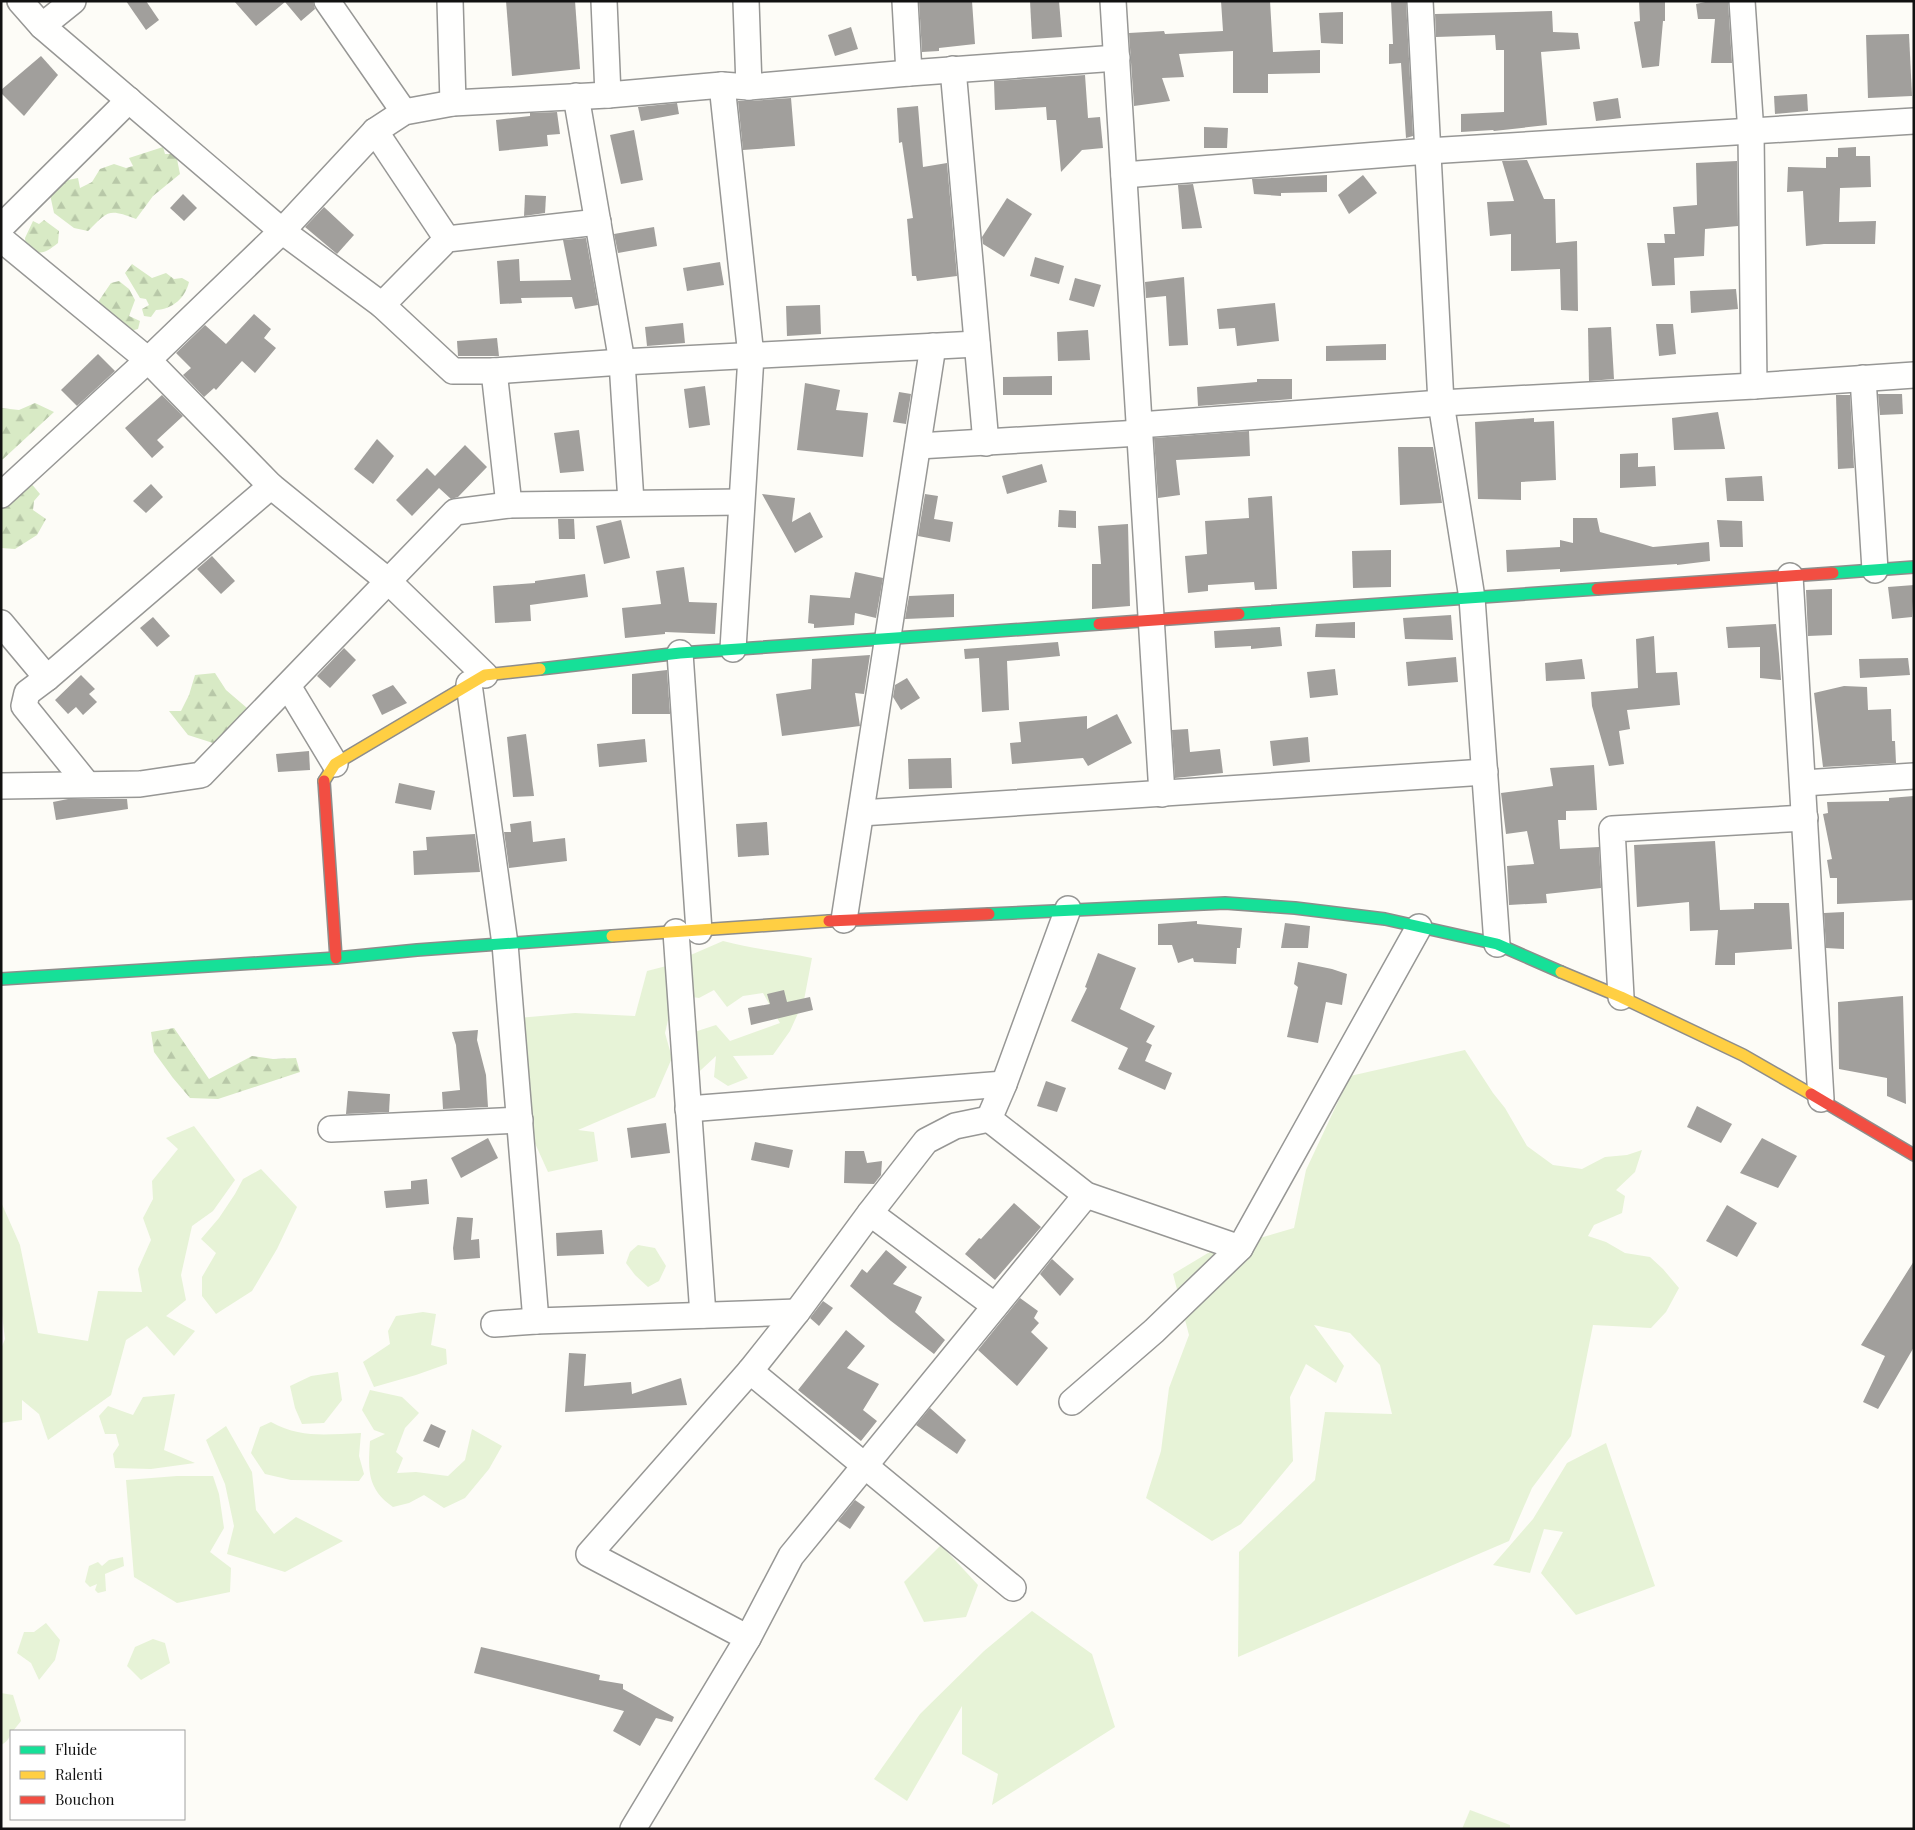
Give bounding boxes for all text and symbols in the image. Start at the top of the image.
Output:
legend [10,1730,185,1820]
text: Fluide [55,1739,97,1759]
text: Ralenti [55,1764,103,1784]
text: Bouchon [55,1789,115,1809]

